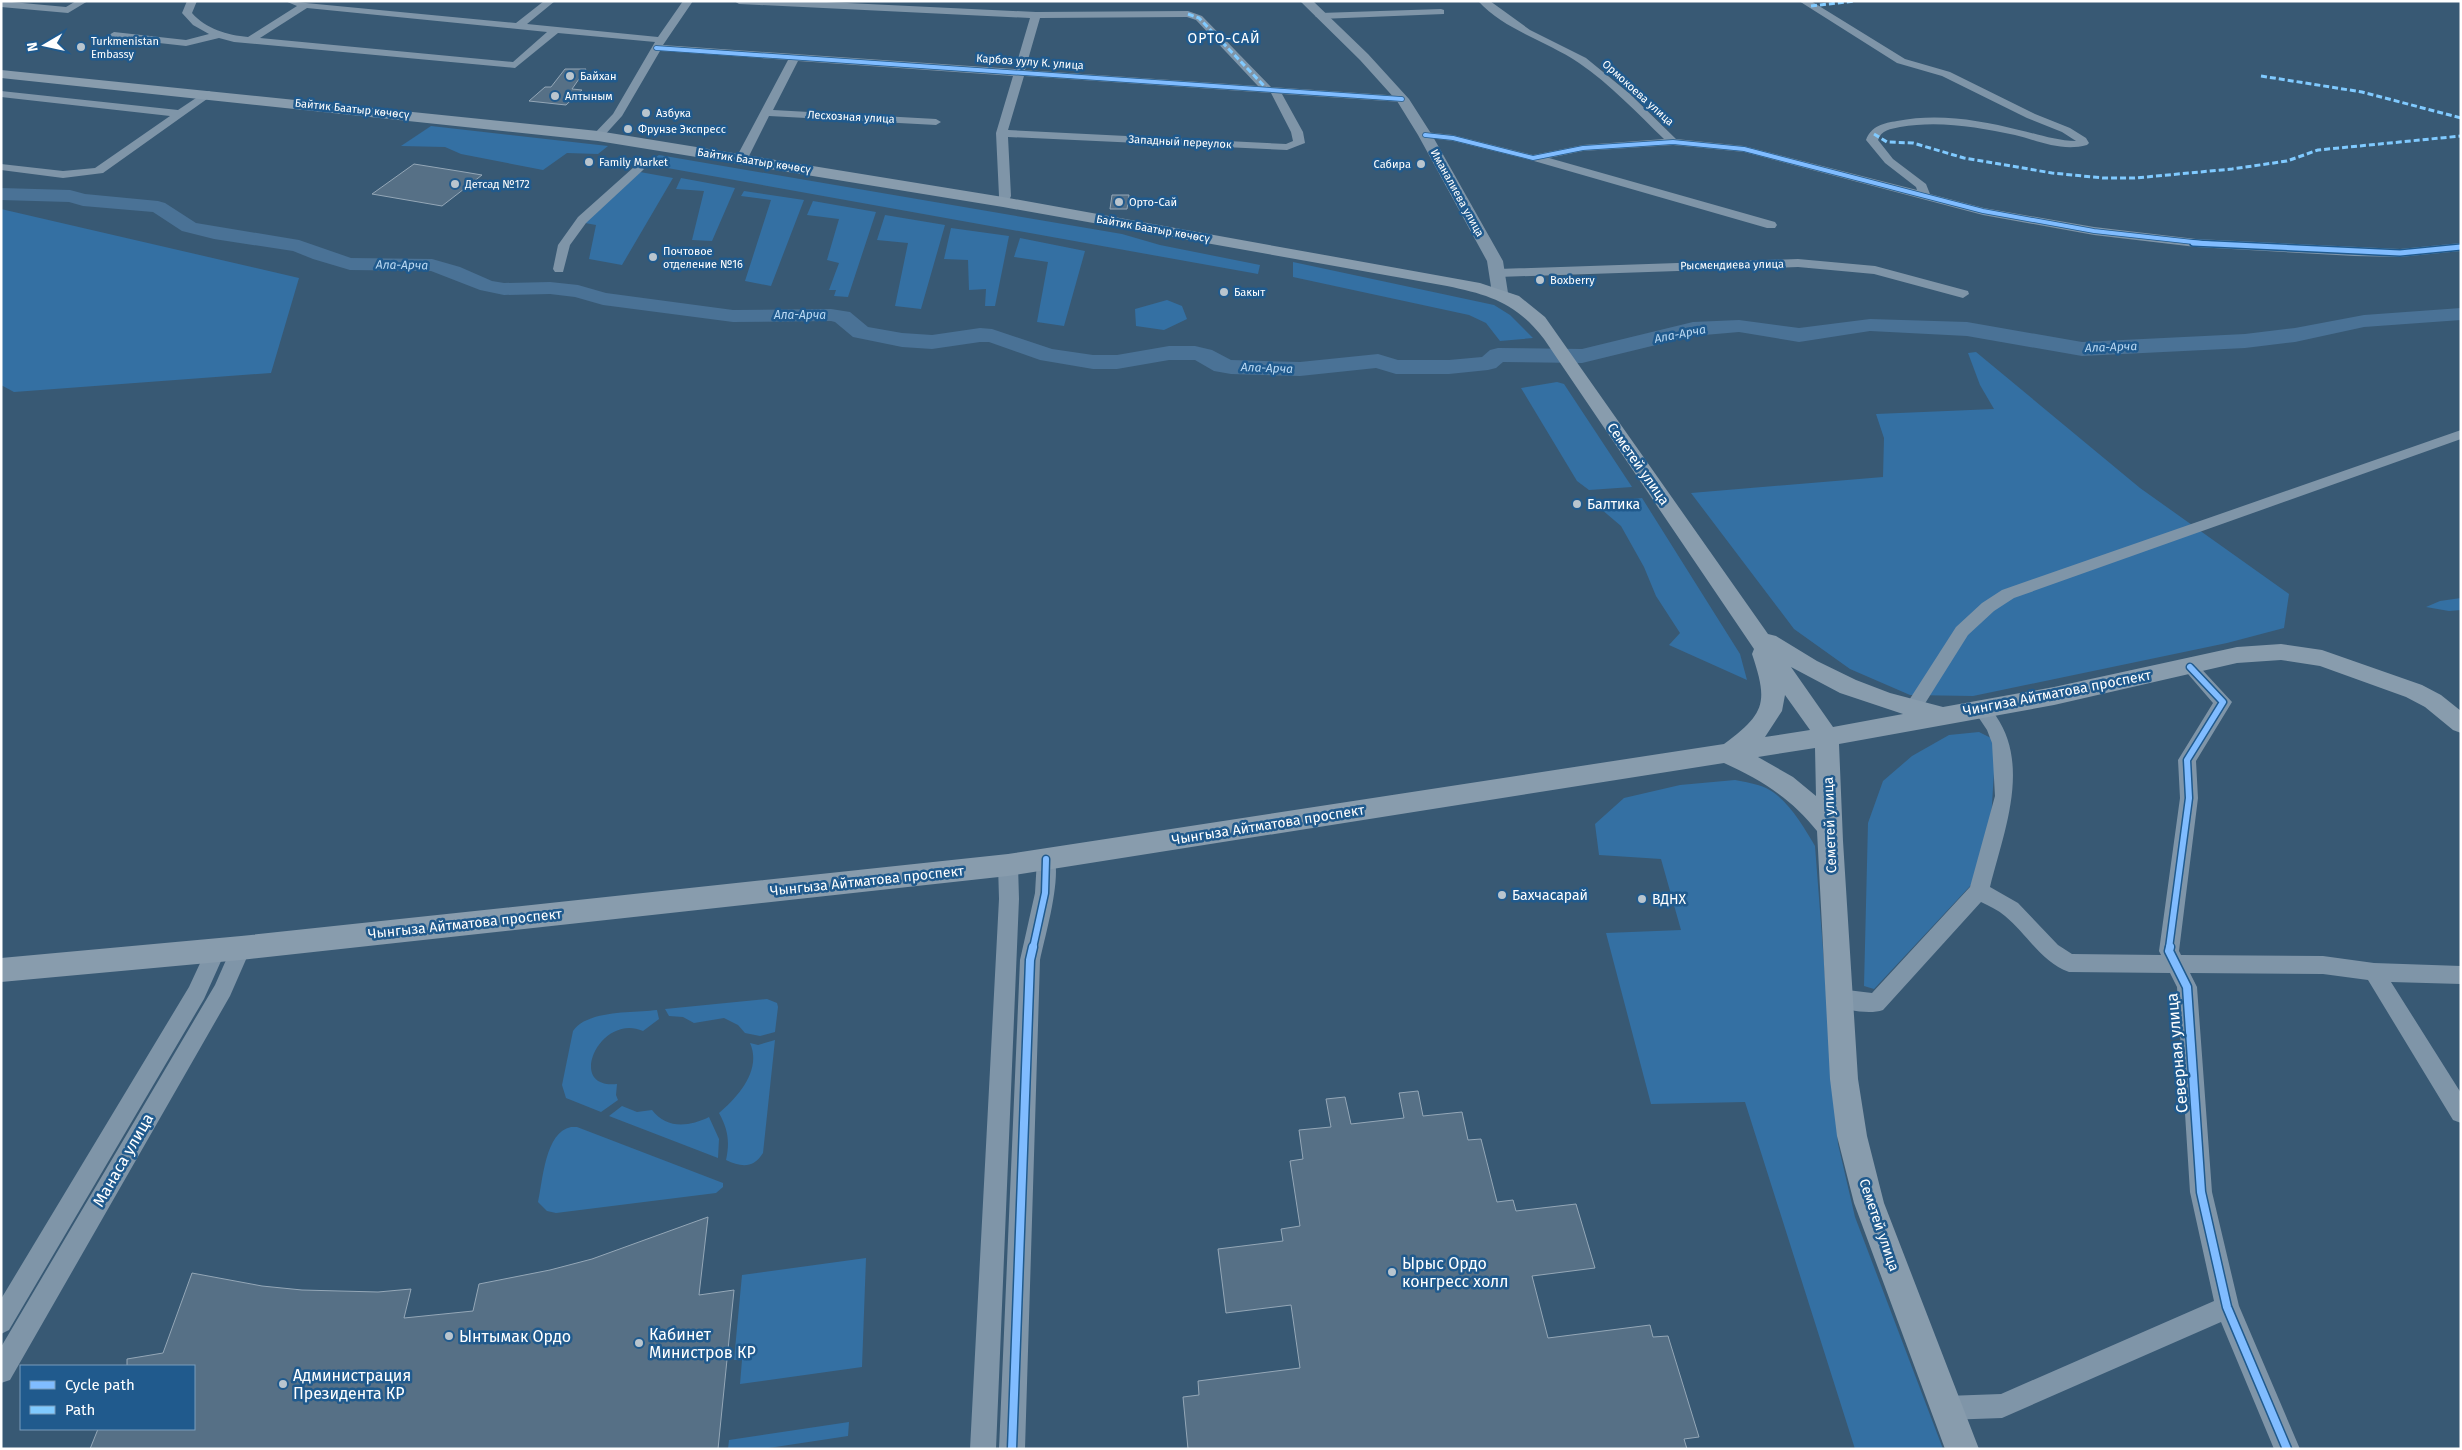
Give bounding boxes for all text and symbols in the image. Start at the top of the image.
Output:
north arrow [20,20,70,70]
district label: ОРТО-САЙ [1188,30,1260,47]
place label: Turkmenistan Embassy [91,35,159,61]
text: N [24,41,42,53]
marker: Turkmenistan Embassy [75,41,87,53]
street label: Карбоз уулу К. улица [976,52,1084,72]
street label: Ормокоева улица [1600,58,1676,128]
marker: Байхан [564,70,576,82]
place label: Байхан [580,70,617,83]
marker: Алтыным [549,90,561,102]
place label: Алтыным [565,90,613,103]
street label: Байтик Баатыр көчөсү [294,97,410,122]
marker: Азбука [640,107,652,119]
place label: Азбука [656,107,691,120]
street label: Лесхозная улица [807,108,895,126]
marker: Фрунзе Экспресс [622,123,634,135]
place label: Фрунзе Экспресс [638,123,726,136]
street label: Западный переулок [1128,133,1232,151]
street label: Байтик Баатыр көчөсү [696,146,812,176]
street label: Иманалиева улица [1428,147,1486,239]
marker: Family Market [583,156,595,168]
place label: Family Market [599,156,668,169]
place label: Сабира [1374,158,1411,171]
marker: Сабира [1415,158,1427,170]
marker: Детсад №172 [449,178,461,190]
place label: Детсад №172 [464,178,530,191]
marker: Орто-Сай [1113,196,1125,208]
place label: Орто-Сай [1129,196,1177,209]
street label: Байтик Баатыр көчөсү [1095,213,1211,245]
place label: Почтовое отделение №16 [663,245,743,271]
marker: Почтовое отделение №16 [647,251,659,263]
water label: Ала-Арча [375,258,428,272]
street label: Рысмендиева улица [1680,258,1784,272]
marker: Boxberry [1534,274,1546,286]
place label: Boxberry [1550,274,1595,287]
marker: Бакыт [1218,286,1230,298]
place label: Бакыт [1234,286,1265,299]
water label: Ала-Арча [773,308,826,322]
water label: Ала-Арча [1652,322,1707,346]
water label: Ала-Арча [2084,339,2137,355]
water label: Ала-Арча [1240,360,1293,376]
street label: Семетей улица [1603,420,1673,508]
place label: Балтика [1587,496,1640,513]
marker: Балтика [1571,498,1583,510]
street label: Чингиза Айтматова проспект [1962,666,2153,720]
street label: Семетей улица [1820,776,1840,874]
street label: Чынгыза Айтматова проспект [1170,801,1366,849]
street label: Чынгыза Айтматова проспект [769,862,966,900]
place label: Бахчасарай [1512,887,1588,904]
marker: Бахчасарай [1496,889,1508,901]
place label: ВДНХ [1652,891,1687,908]
marker: ВДНХ [1636,893,1648,905]
street label: Чынгыза Айтматова проспект [367,905,564,943]
street label: Северная улица [2162,992,2192,1114]
street label: Манаса улица [89,1110,157,1210]
street label: Семетей улица [1855,1177,1903,1273]
place label: Ырыс Ордо конгресс холл [1402,1254,1509,1291]
marker: Ырыс Ордо конгресс холл [1386,1266,1398,1278]
place label: Кабинет Министров КР [649,1325,756,1362]
place label: Ынтымак Ордо [459,1327,571,1346]
marker: Ынтымак Ордо [443,1330,455,1342]
marker: Кабинет Министров КР [633,1337,645,1349]
legend [20,1365,195,1430]
place label: Администрация Президента КР [293,1366,411,1403]
text: Cycle path [65,1376,135,1394]
marker: Администрация Президента КР [277,1378,289,1390]
text: Path [65,1401,95,1419]

